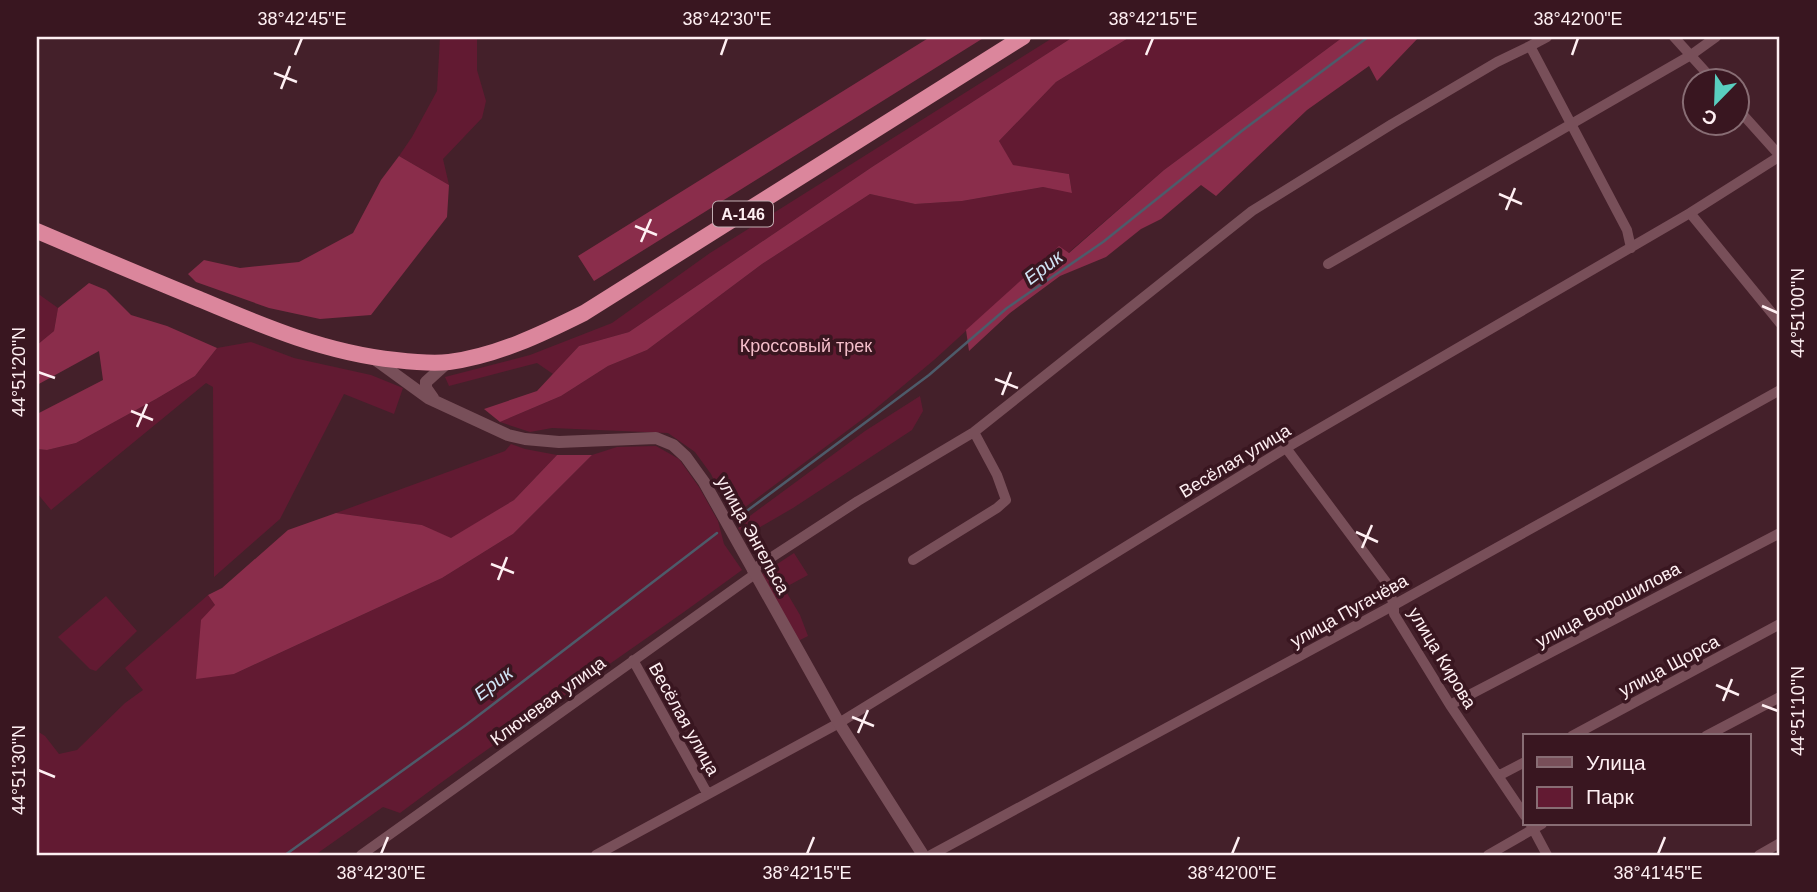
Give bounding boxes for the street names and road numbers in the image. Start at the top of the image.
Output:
road number: А-146 [713,202,773,227]
street label: Весёлая улица [1176,420,1295,502]
street label: улица Энгельса [712,472,794,598]
street label: улица Ворошилова [1532,558,1685,652]
street label: улица Пугачёва [1287,570,1412,651]
street label: улица Кирова [1404,604,1481,713]
street label: улица Щорса [1616,631,1723,701]
street label: Ключевая улица [487,652,610,749]
street label: Весёлая улица [645,659,724,780]

